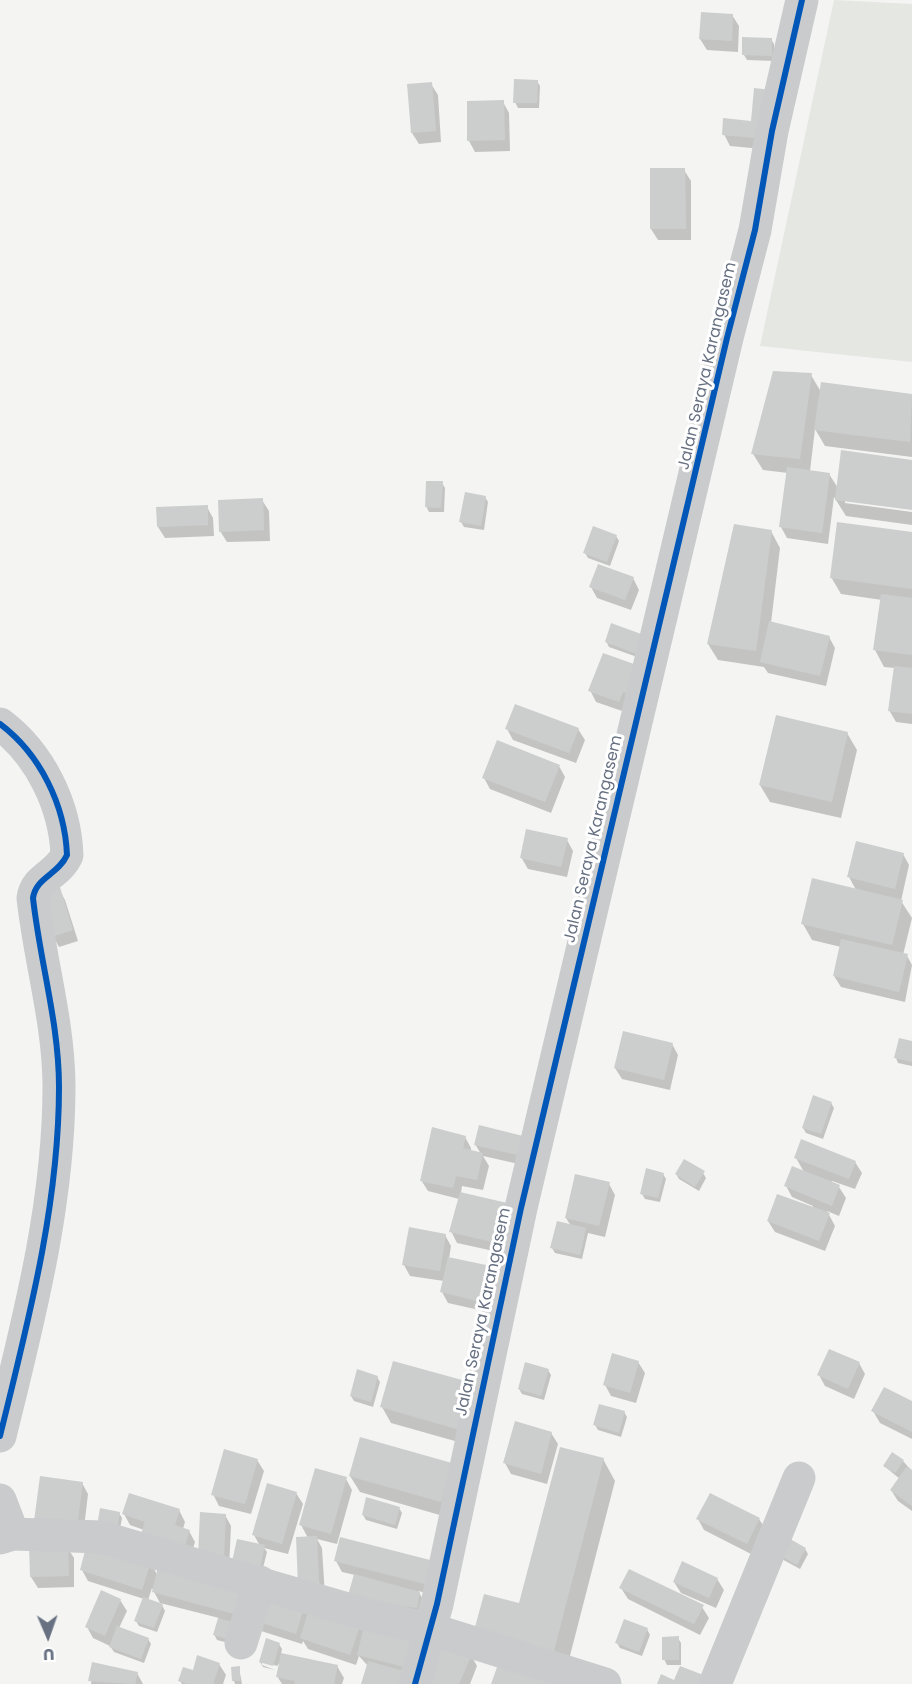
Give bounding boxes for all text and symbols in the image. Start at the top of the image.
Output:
street label: Jalan Seraya Karangasem [675,260,741,472]
street label: Jalan Seraya Karangasem [561,733,627,945]
street label: Jalan Seraya Karangasem [453,1206,515,1418]
north arrow [18,1606,78,1666]
text: U [43,1643,55,1666]

